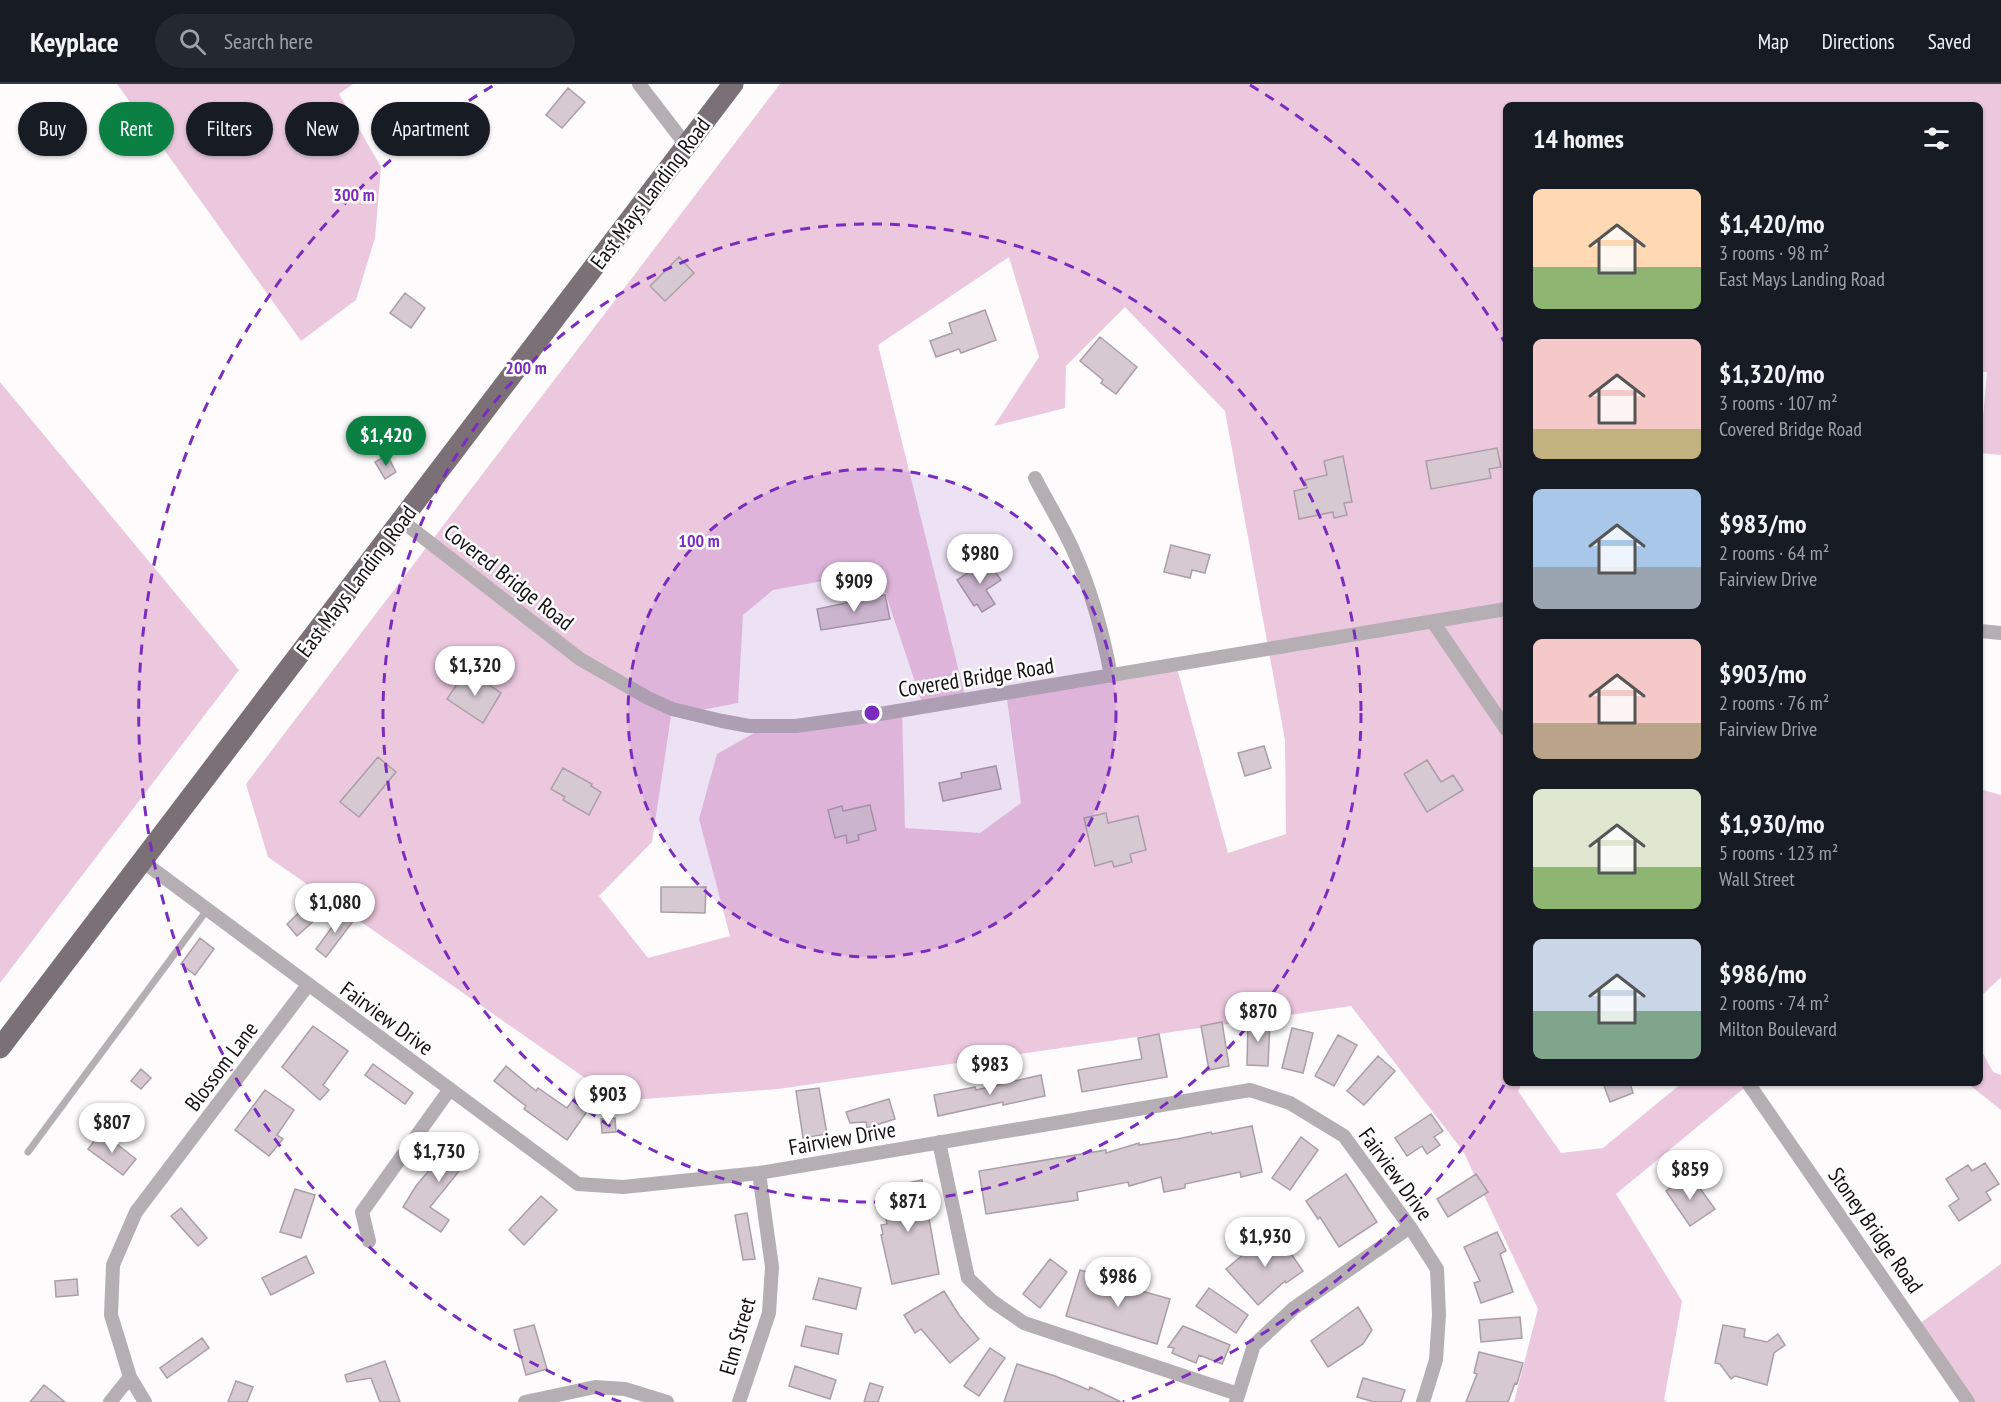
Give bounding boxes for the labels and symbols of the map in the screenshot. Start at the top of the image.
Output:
street label: East Mays Landing Road [584,112,716,274]
text: 300 m [333,183,375,206]
text: 200 m [505,356,547,379]
pin: $1,420 [337,416,435,467]
street label: East Mays Landing Road [290,500,422,662]
street label: Covered Bridge Road [438,518,580,636]
text: 100 m [678,529,720,552]
pin: $980 [944,534,1016,585]
pin: $909 [818,562,890,613]
pin: $1,320 [426,646,524,697]
street label: Covered Bridge Road [896,651,1056,703]
centre of rings [862,703,882,723]
pin: $1,080 [286,883,384,934]
street label: Fairview Drive [335,975,439,1061]
pin: $870 [1222,992,1294,1043]
street label: Blossom Lane [178,1016,264,1116]
pin: $983 [954,1045,1026,1096]
pin: $903 [572,1075,644,1126]
pin: $807 [76,1103,148,1154]
street label: Fairview Drive [786,1115,898,1161]
street label: Fairview Drive [1353,1122,1439,1226]
pin: $1,730 [390,1132,488,1183]
pin: $859 [1654,1150,1726,1201]
street label: Stoney Bridge Road [1822,1162,1930,1298]
pin: $871 [872,1182,944,1233]
pin: $1,930 [1216,1217,1314,1268]
pin: $986 [1082,1257,1154,1308]
street label: Elm Street [713,1294,761,1378]

